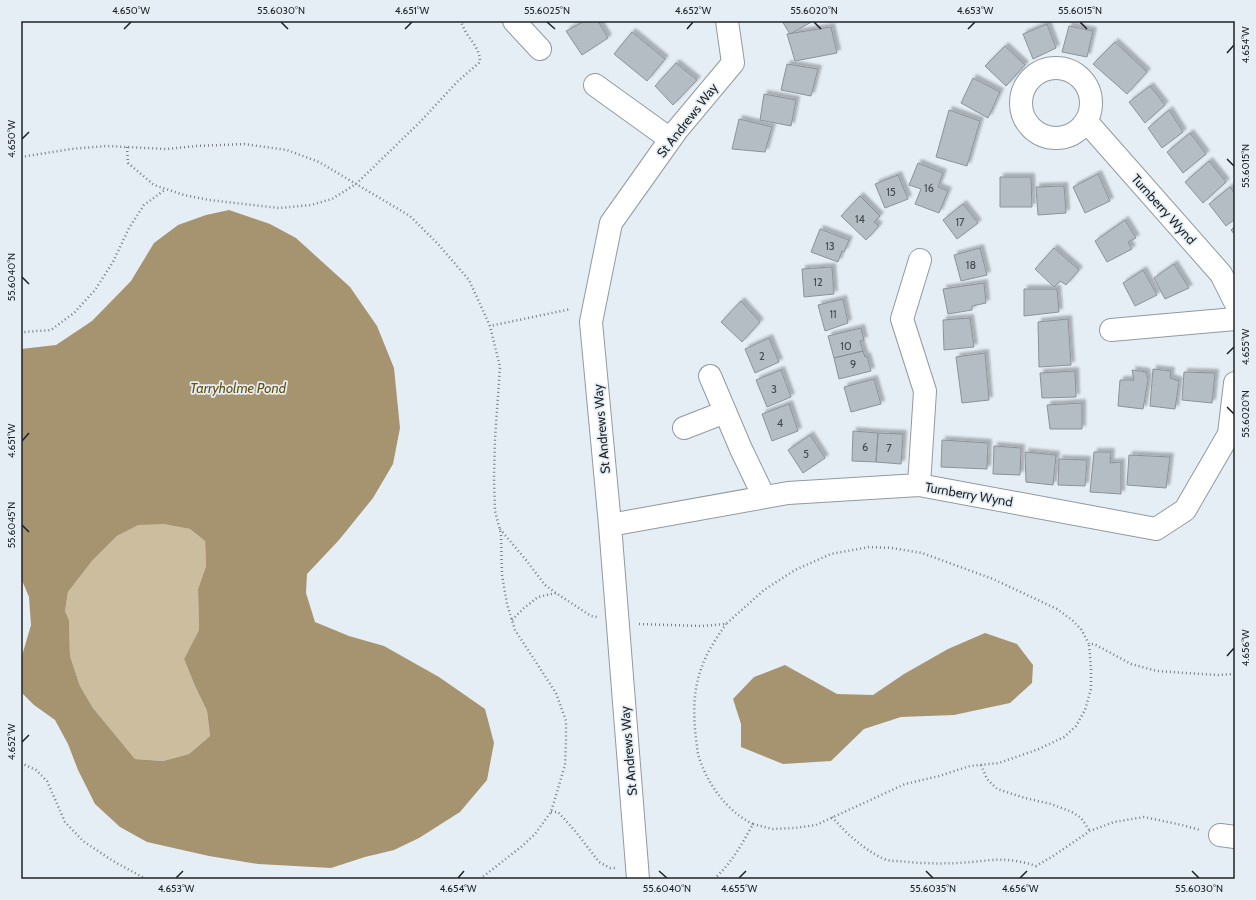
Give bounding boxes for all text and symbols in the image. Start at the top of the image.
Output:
text: 4.650°W [112,4,151,17]
text: 55.6030°N [257,4,305,17]
text: 4.651°W [395,4,430,17]
text: 55.6025°N [524,4,570,17]
text: 4.652°W [675,4,712,17]
text: 55.6020°N [790,4,838,17]
text: 4.653°W [957,4,994,17]
text: 55.6015°N [1058,4,1102,17]
text: 4.654°W [1239,26,1252,63]
street label: St Andrews Way [653,79,721,160]
text: 4.650°W [5,119,18,158]
text: 55.6015°N [1239,144,1252,188]
street label: Turnberry Wynd [1128,171,1200,247]
house number: 16 [924,181,934,195]
house number: 15 [886,185,896,199]
house number: 14 [855,212,866,226]
house number: 17 [955,215,965,229]
house number: 13 [825,239,835,253]
text: 55.6040°N [5,253,18,301]
house number: 18 [966,258,976,272]
house number: 12 [813,275,823,289]
house number: 11 [829,307,837,321]
text: 4.655°W [1239,328,1252,365]
house number: 10 [840,339,852,353]
house number: 2 [759,349,765,363]
house number: 9 [850,357,856,371]
water label: Tarryholme Pond [190,379,287,397]
house number: 3 [771,382,777,396]
street label: St Andrews Way [589,383,613,474]
text: 55.6020°N [1239,390,1252,438]
house number: 4 [777,416,784,430]
text: 4.651°W [5,423,18,458]
house number: 6 [862,440,868,454]
house number: 7 [886,441,892,455]
house number: 5 [803,447,809,461]
street label: Turnberry Wynd [924,478,1014,510]
text: 55.6045°N [5,502,18,548]
text: 4.656°W [1239,629,1252,666]
street label: St Andrews Way [616,705,640,796]
text: 4.652°W [5,723,18,760]
text: 4.653°W [158,882,195,895]
text: 4.654°W [440,882,477,895]
text: 55.6040°N [643,882,691,895]
text: 4.655°W [721,882,758,895]
text: 55.6035°N [910,882,956,895]
text: 4.656°W [1002,882,1039,895]
text: 55.6030°N [1175,882,1223,895]

